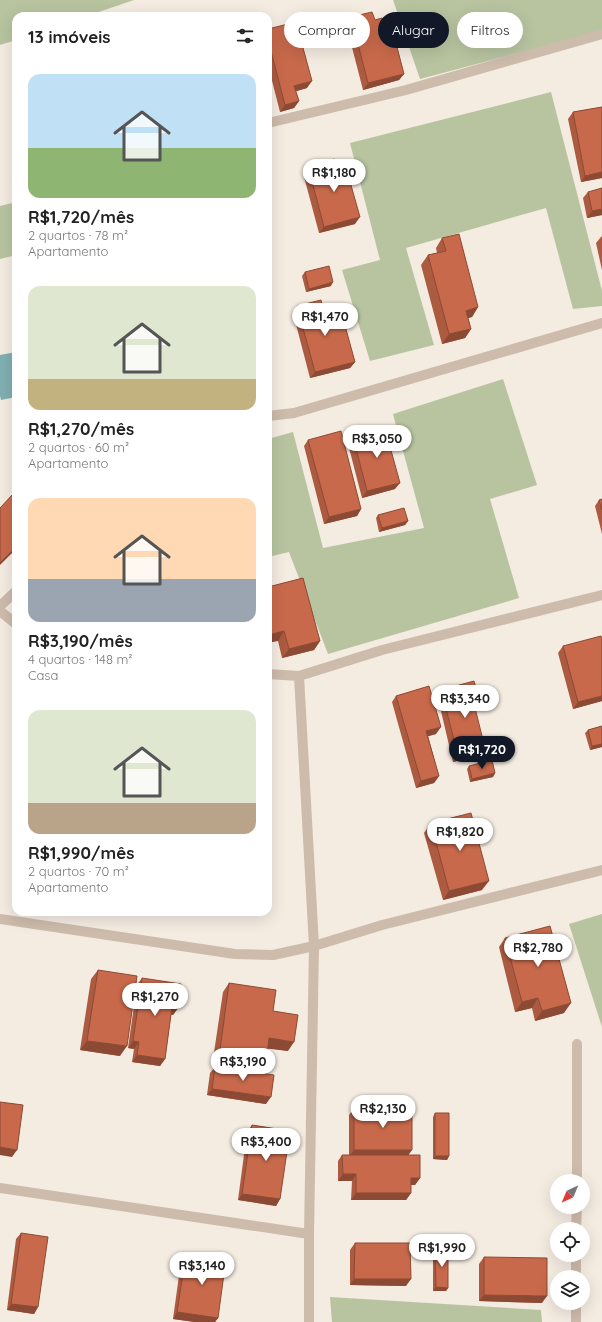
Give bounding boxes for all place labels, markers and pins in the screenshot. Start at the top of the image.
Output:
pin: R$1,180 [297,159,371,193]
pin: R$1,470 [288,303,362,337]
pin: R$3,050 [340,425,414,459]
pin: R$3,340 [428,685,502,719]
pin: R$1,720 [445,736,519,770]
pin: R$1,820 [423,818,497,852]
pin: R$2,780 [501,934,575,968]
pin: R$1,270 [118,983,192,1017]
pin: R$3,190 [206,1048,280,1082]
pin: R$2,130 [346,1095,420,1129]
pin: R$3,400 [229,1128,303,1162]
pin: R$1,990 [405,1234,479,1268]
pin: R$3,140 [165,1252,239,1286]

